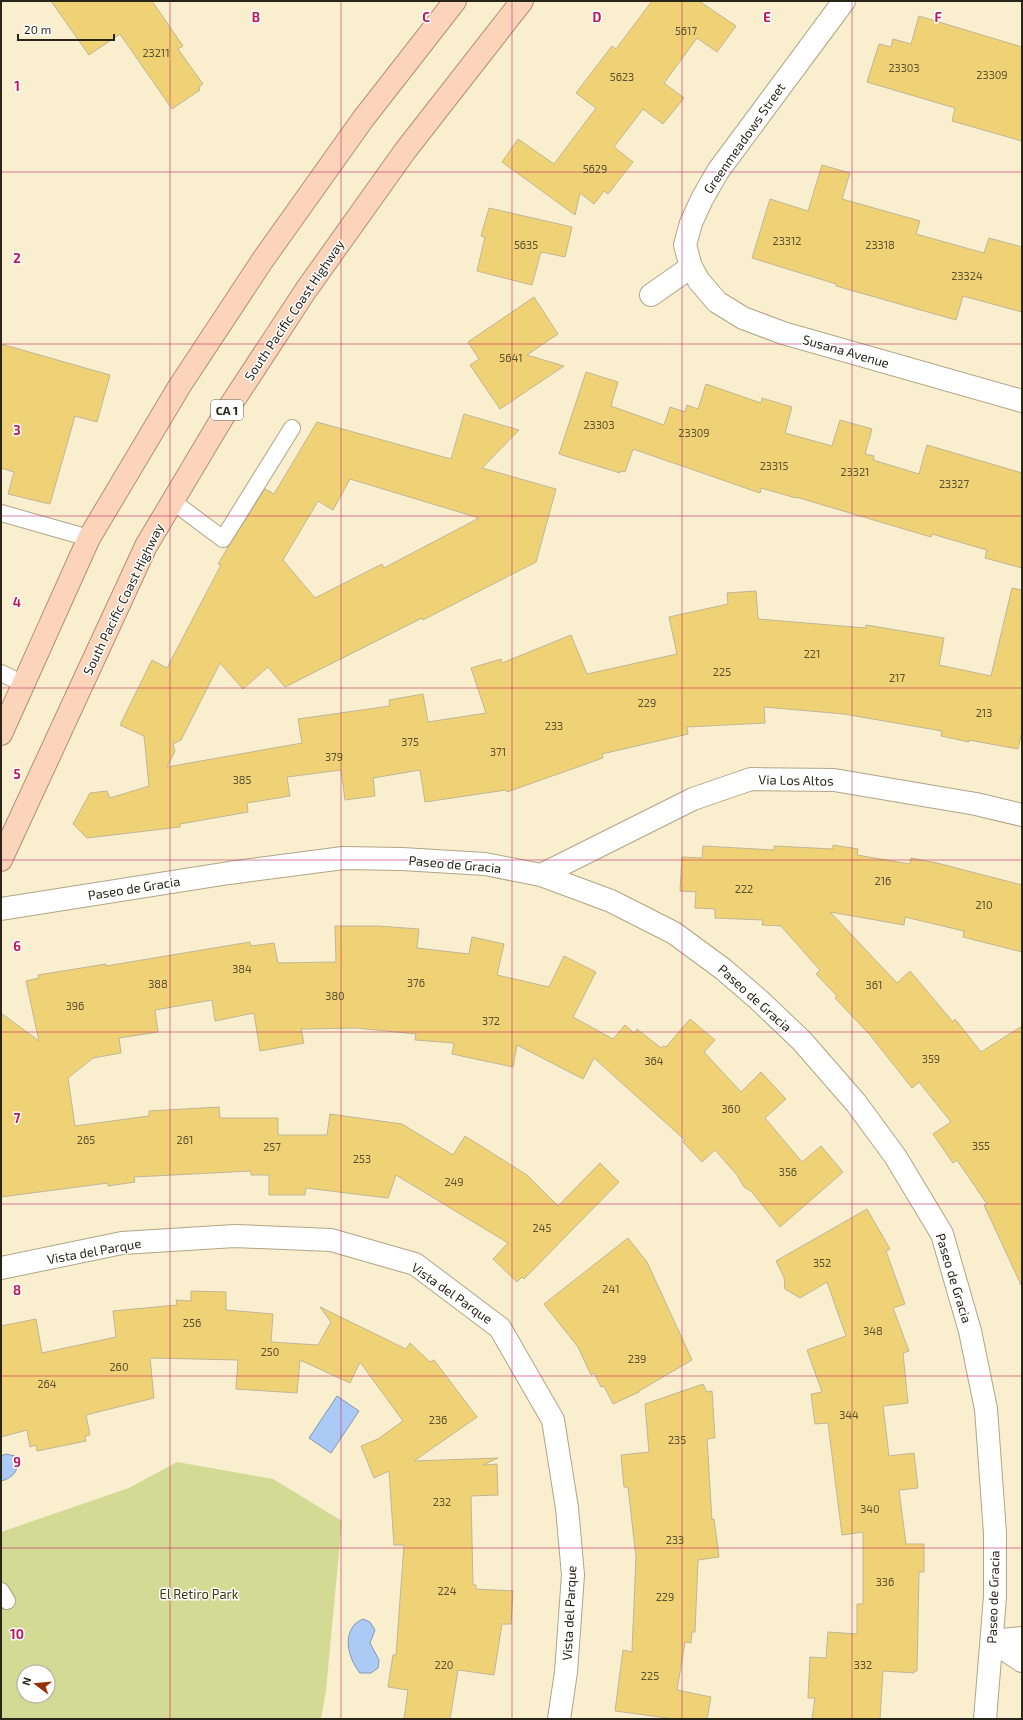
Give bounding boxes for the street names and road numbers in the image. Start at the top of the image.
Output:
street label: Greenmeadows Street [700,80,788,196]
street label: South Pacific Coast Highway [241,236,347,384]
street label: Susana Avenue [801,331,891,371]
road number: CA 1 [211,400,243,420]
street label: South Pacific Coast Highway [79,520,167,677]
street label: Via Los Altos [758,771,834,789]
street label: Paseo de Gracia [408,852,502,876]
street label: Paseo de Gracia [87,873,181,903]
street label: Paseo de Gracia [715,961,795,1035]
street label: Paseo de Gracia [933,1231,975,1325]
street label: Vista del Parque [46,1235,142,1267]
street label: Vista del Parque [408,1259,496,1327]
street label: Paseo de Gracia [983,1550,1003,1644]
street label: Vista del Parque [559,1565,579,1661]

